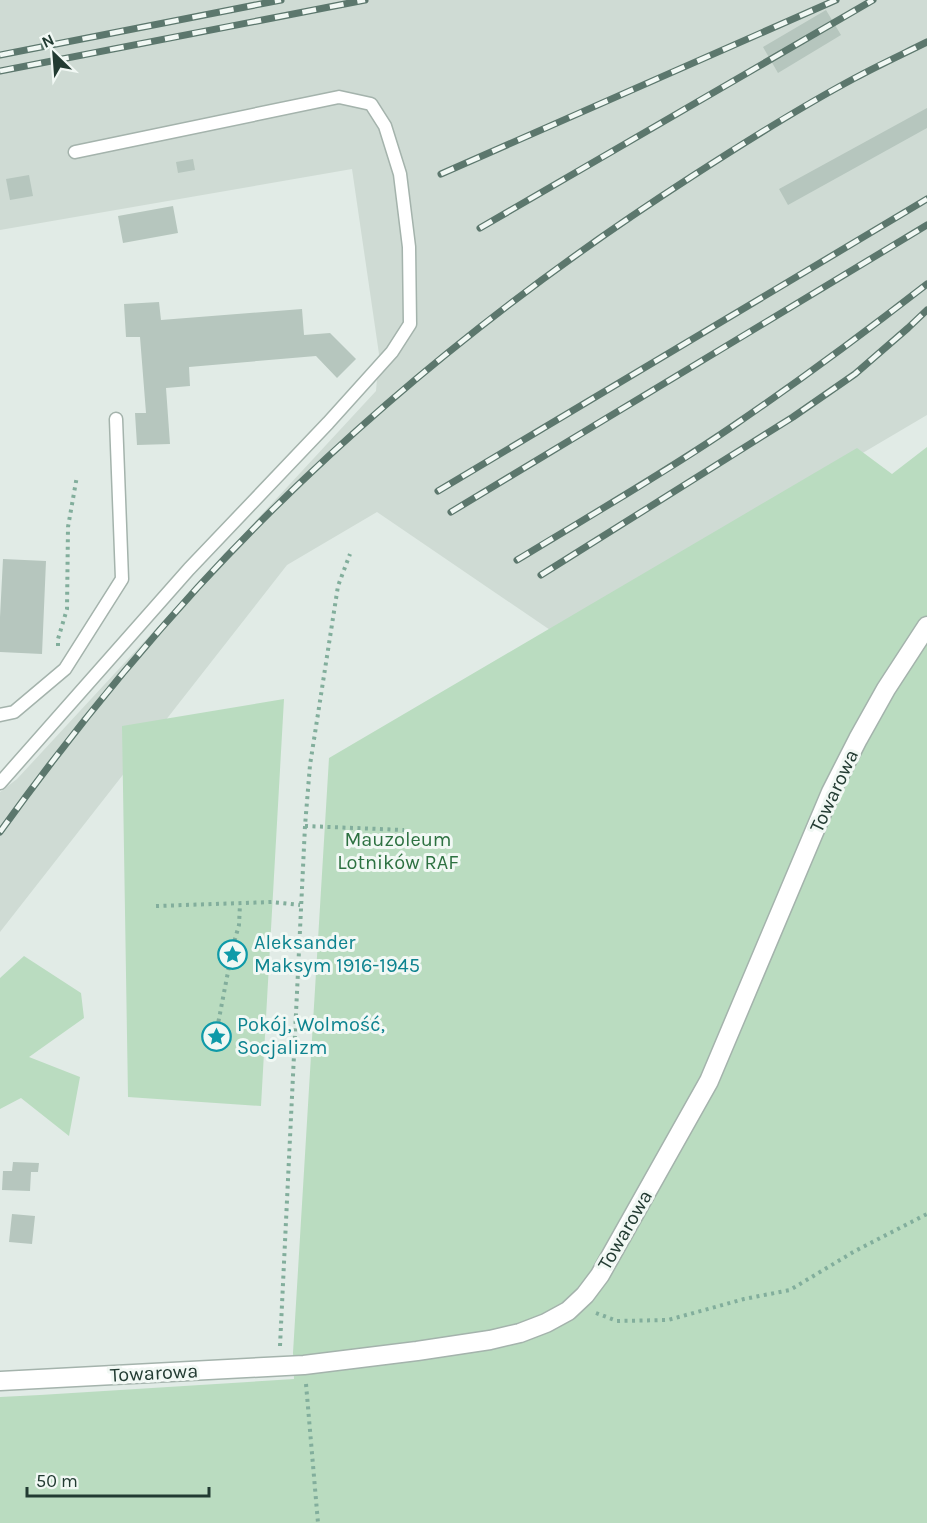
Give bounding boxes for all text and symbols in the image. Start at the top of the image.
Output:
north arrow [24,24,84,84]
text: N [39,30,57,52]
street label: Towarowa [805,746,863,836]
park label: Mauzoleum Lotników RAF [337,828,459,874]
place label: Aleksander Maksym 1916-1945 [254,931,420,977]
place icon: Aleksander Maksym 1916-1945 [217,938,249,970]
place label: Pokój, Wolmość, Socjalizm [237,1013,385,1059]
place icon: Pokój, Wolmość, Socjalizm [200,1020,232,1052]
street label: Towarowa [593,1186,657,1274]
street label: Towarowa [109,1359,199,1387]
scale bar [27,1460,208,1498]
text: 50 m [36,1470,78,1492]

